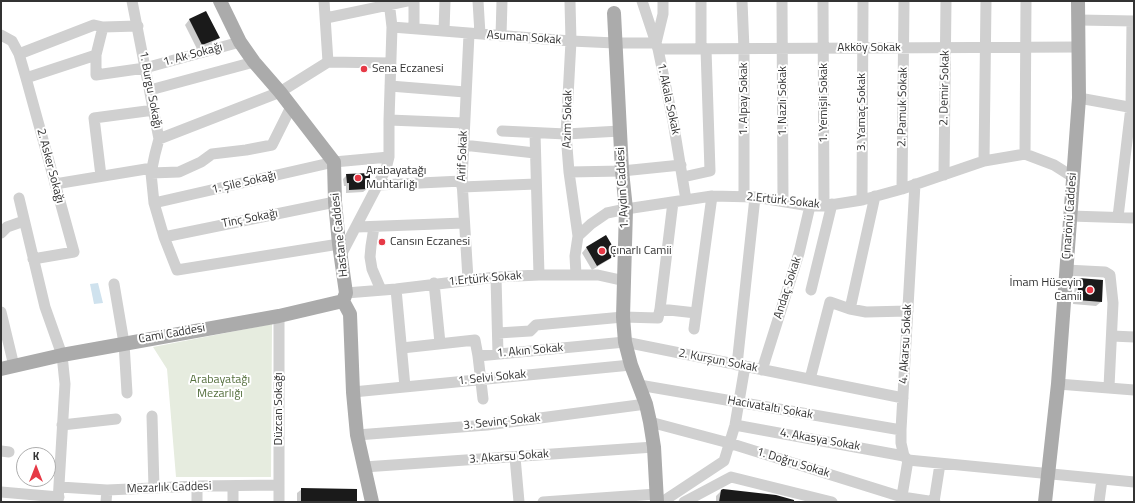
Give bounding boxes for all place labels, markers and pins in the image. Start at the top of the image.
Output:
place label: Sena Eczanesi [372,62,444,76]
marker: Sena Eczanesi [359,64,369,74]
place label: Arabayatağı Muhtarlığı [366,164,426,192]
marker: Arabayatağı Muhtarlığı [353,173,363,183]
place label: Cansın Eczanesi [390,235,470,249]
marker: Cansın Eczanesi [377,237,387,247]
place label: Çınarlı Camii [610,244,672,258]
marker: Çınarlı Camii [597,246,607,256]
place label: İmam Hüseyin Camii [1009,276,1082,304]
marker: İmam Hüseyin Camii [1085,285,1095,295]

